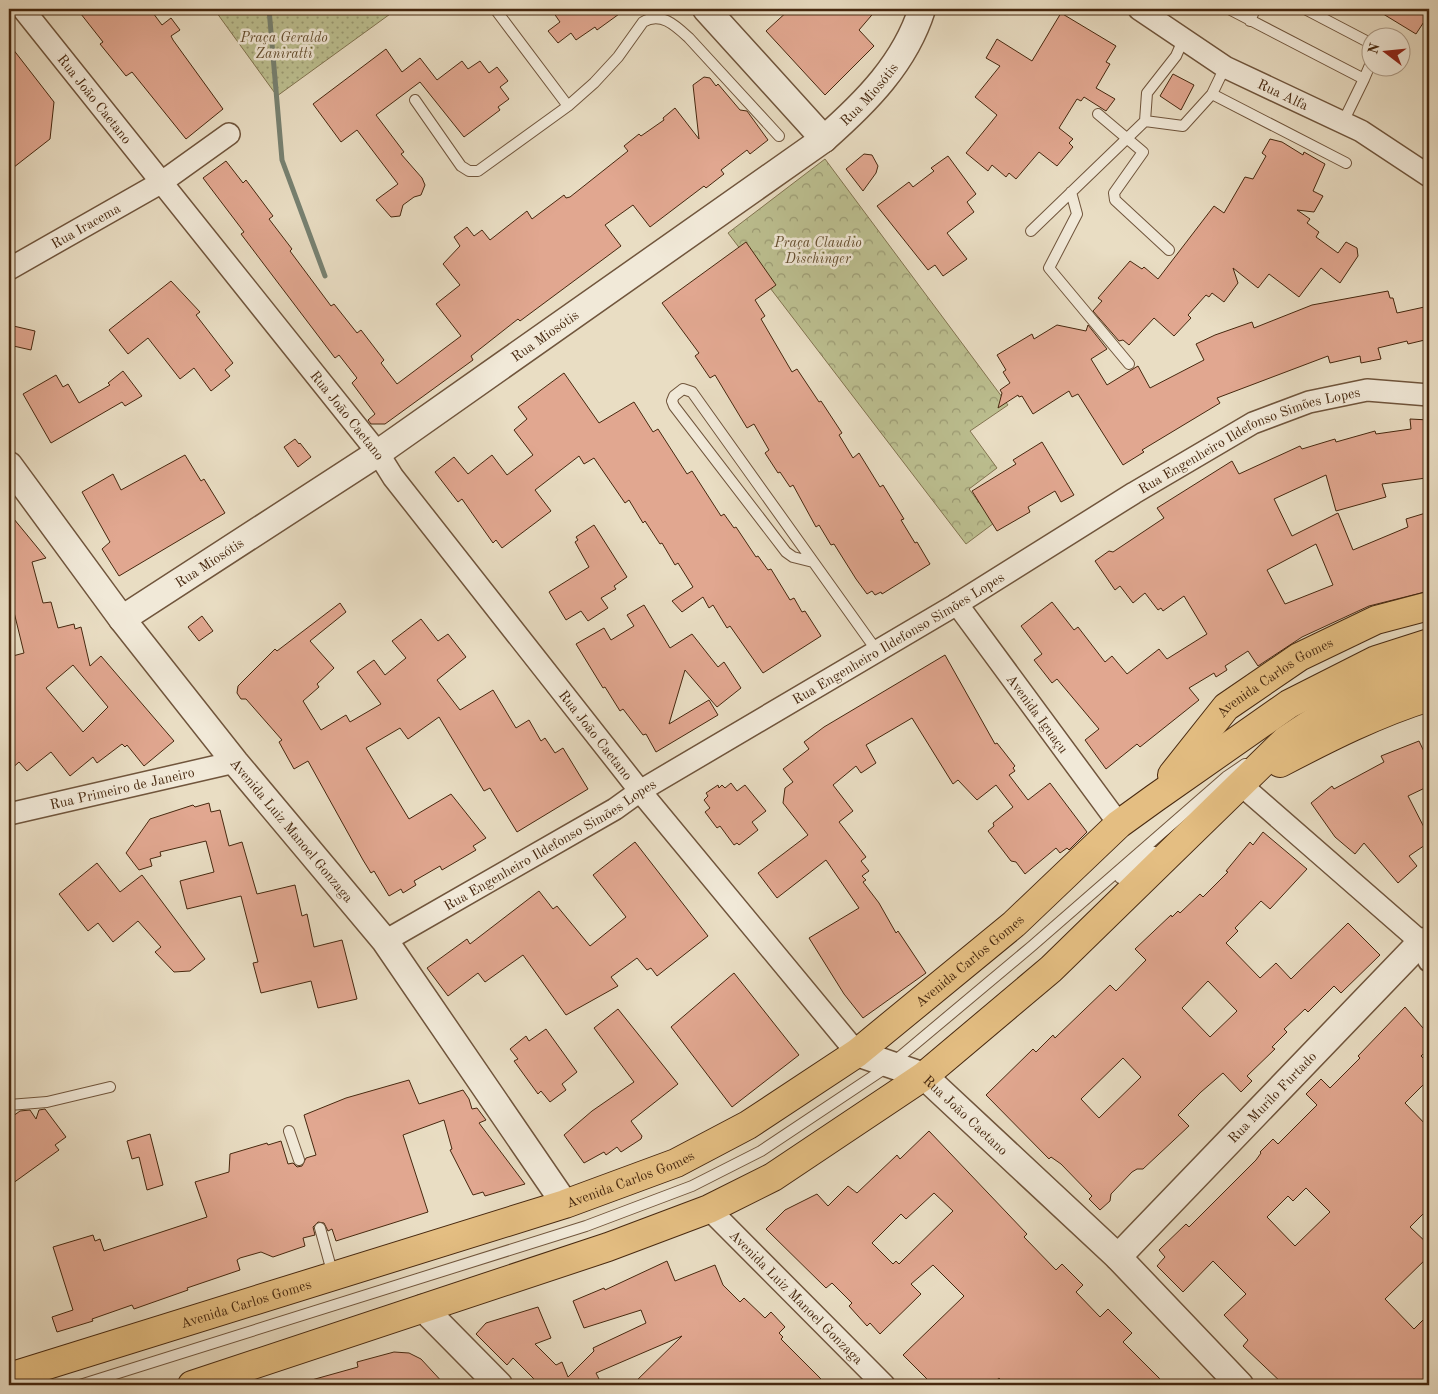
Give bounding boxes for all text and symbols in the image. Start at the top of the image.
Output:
north arrow [1360,28,1410,78]
park label: Praça Geraldo Zaniratti [239,31,328,61]
text: N [1366,41,1383,56]
street label: Rua João Caetano [54,52,134,147]
street label: Rua Miosótis [838,61,901,129]
street label: Rua Alfa [1255,77,1310,113]
street label: Rua Iracema [49,201,123,252]
park label: Praça Claudio Dischinger [773,236,862,267]
street label: Rua Miosótis [509,308,581,365]
street label: Rua João Caetano [307,369,387,463]
street label: Rua Engenheiro Ildefonso Simões Lopes [1136,386,1362,497]
street label: Rua Miosótis [173,536,247,591]
street label: Rua Engenheiro Ildefonso Simões Lopes [790,570,1007,707]
street label: Avenida Carlos Gomes [1215,636,1336,720]
street label: Avenida Iguaçu [1003,672,1071,756]
street label: Rua João Caetano [556,688,635,783]
street label: Avenida Luiz Manoel Gonzaga [227,756,355,905]
street label: Rua Primeiro de Janeiro [49,766,196,812]
street label: Rua Engenheiro Ildefonso Simões Lopes [442,777,659,914]
street label: Avenida Carlos Gomes [913,913,1027,1010]
street label: Rua Murilo Furtado [1226,1049,1319,1146]
street label: Rua João Caetano [920,1073,1010,1158]
street label: Avenida Carlos Gomes [565,1149,697,1211]
street label: Avenida Luiz Manoel Gonzaga [726,1228,865,1367]
street label: Avenida Carlos Gomes [179,1277,313,1331]

